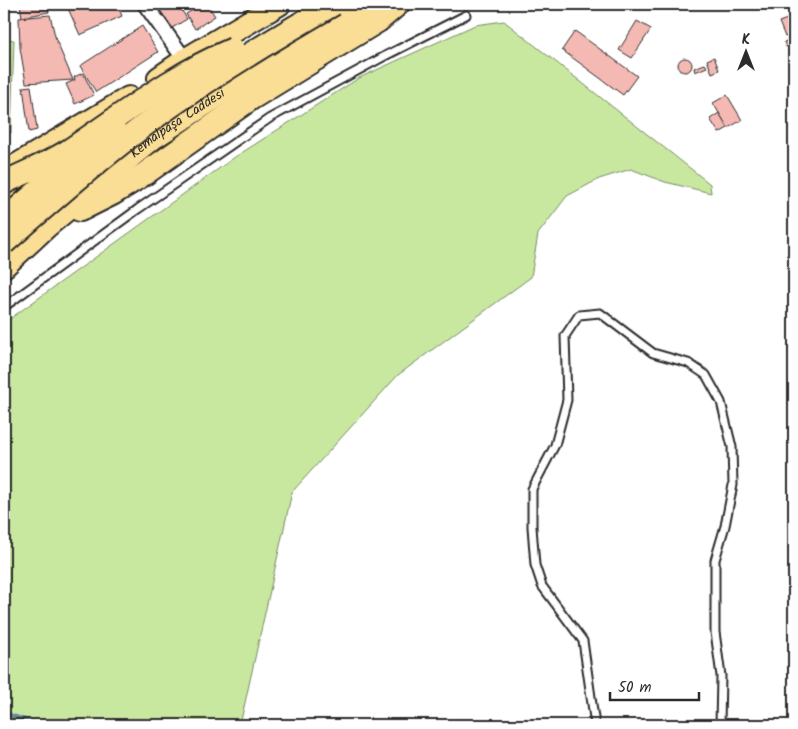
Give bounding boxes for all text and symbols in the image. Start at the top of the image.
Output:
north arrow [720,28,770,78]
text: K [742,29,751,51]
street label: Kemalpaşa Caddesi [125,82,230,164]
scale bar [610,669,699,701]
text: 50 m [618,676,652,700]

